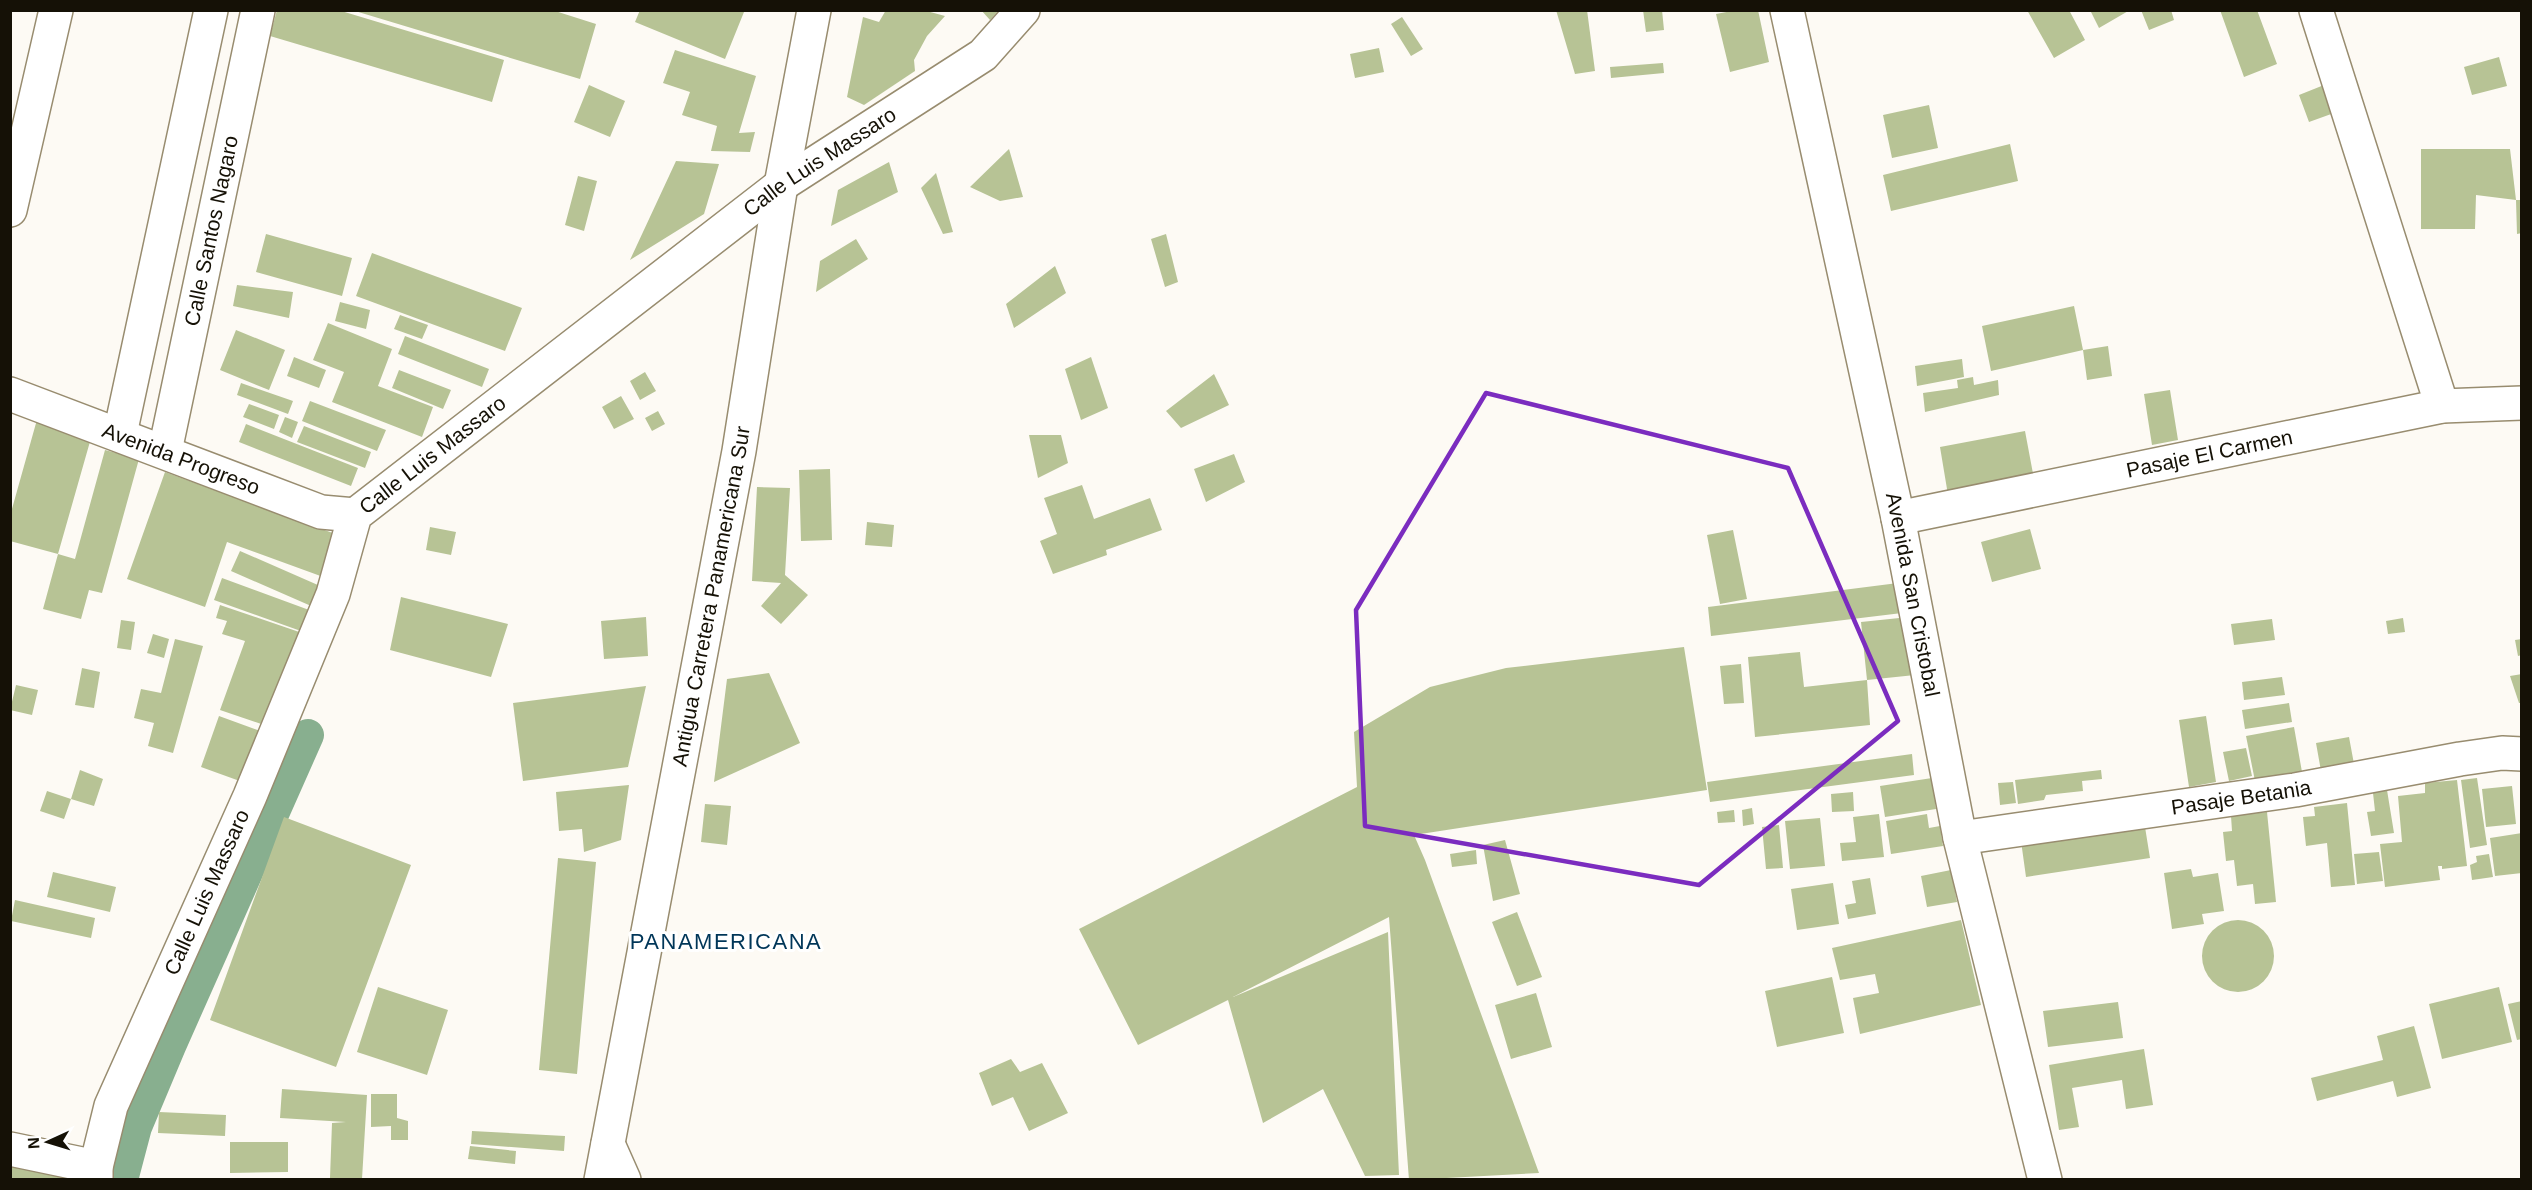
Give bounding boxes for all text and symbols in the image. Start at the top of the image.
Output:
street label: Calle Luis Massaro [739,102,900,221]
street label: Calle Santos Nagaro [180,133,242,328]
street label: Calle Luis Massaro [355,391,510,518]
street label: Avenida Progreso [99,418,263,499]
street label: Antigua Carretera Panamericana Sur [668,424,754,768]
street label: Pasaje El Carmen [2124,425,2295,482]
street label: Avenida San Cristobal [1882,490,1944,699]
street label: Pasaje Betania [2169,775,2313,819]
street label: Calle Luis Massaro [159,806,253,978]
district label: PANAMERICANA [630,929,822,954]
north arrow [18,1112,78,1172]
text: N [25,1137,42,1149]

